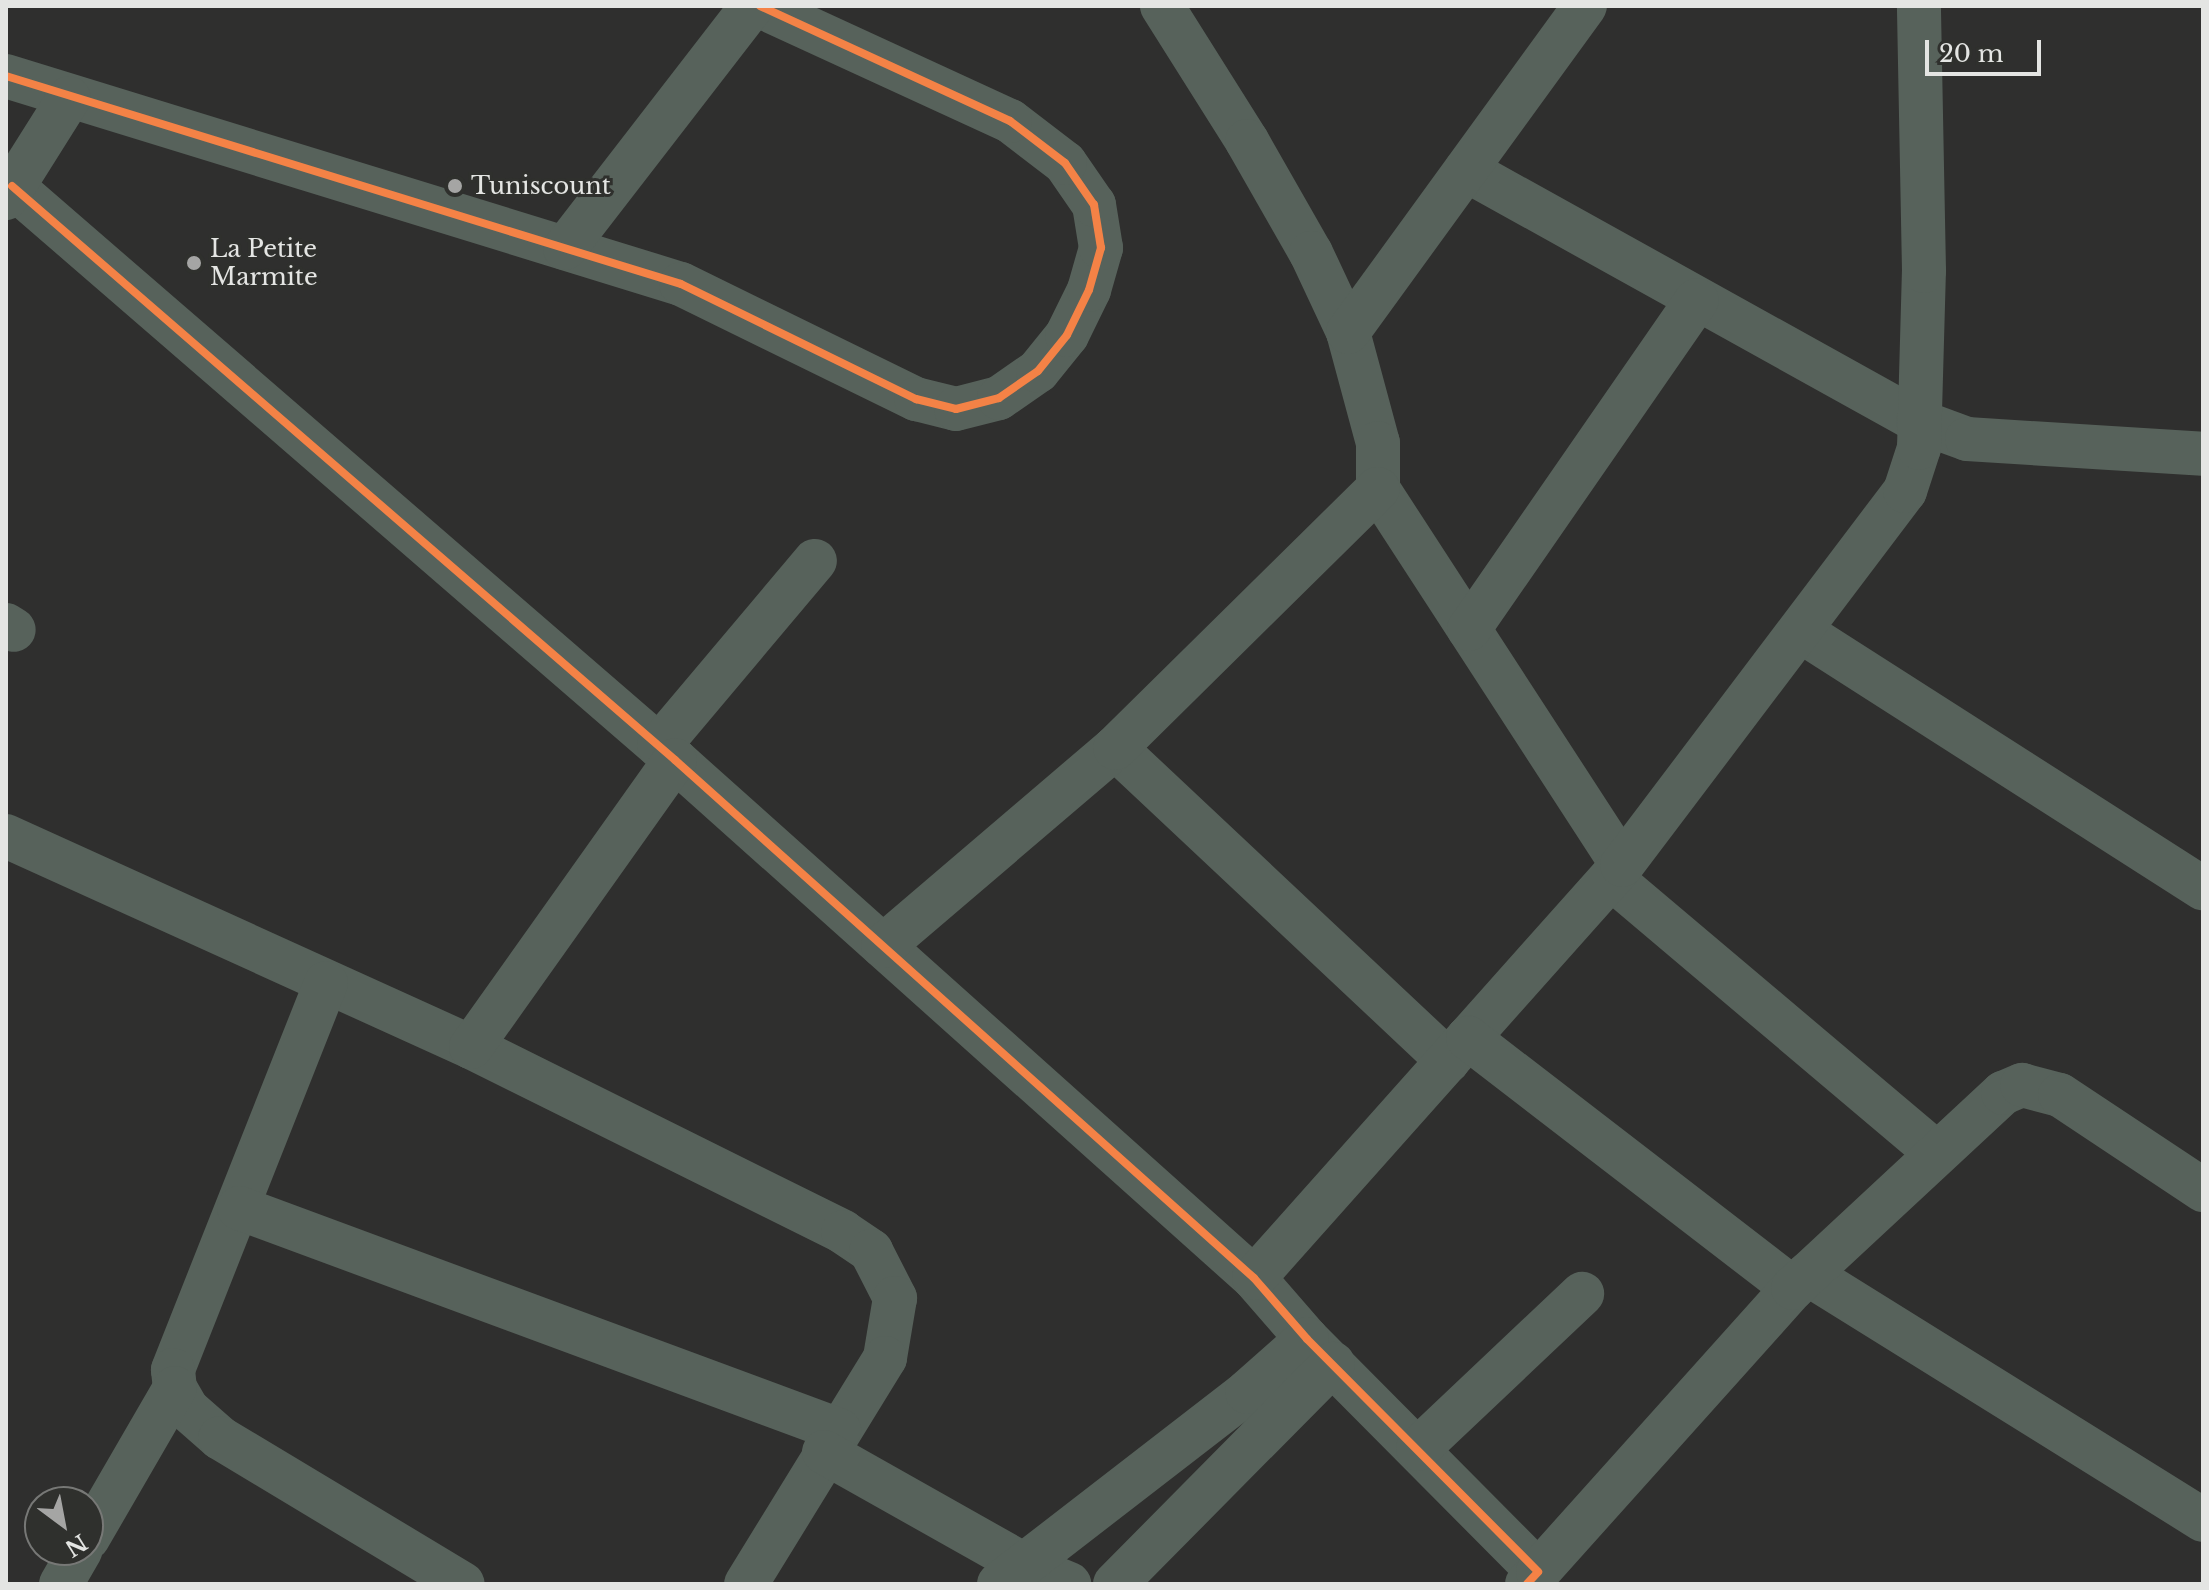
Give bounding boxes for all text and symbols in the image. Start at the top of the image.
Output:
scale bar [1929,24,2045,74]
text: 20 m [1939,39,2004,68]
place label: Tuniscount [471,172,611,200]
marker: Tuniscount [446,177,464,195]
place label: La Petite Marmite [210,235,318,291]
marker: La Petite Marmite [185,254,203,272]
north arrow [24,1486,104,1566]
text: N [60,1528,92,1562]

